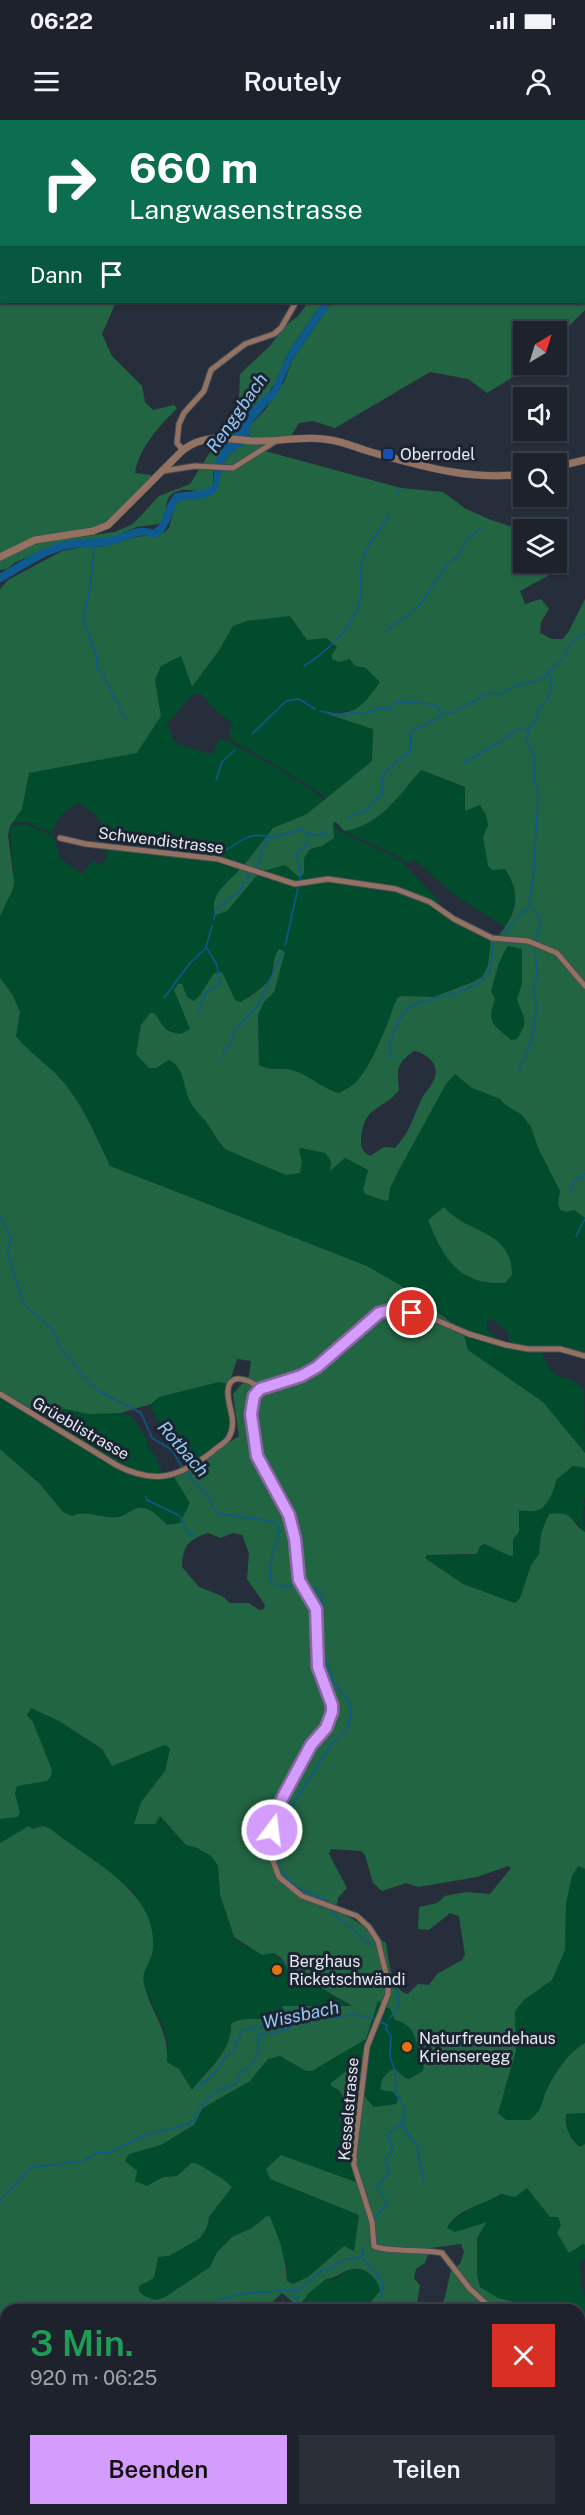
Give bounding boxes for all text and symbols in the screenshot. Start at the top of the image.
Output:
text: 06:22 [30,8,93,34]
icon: menu [30,65,63,98]
text: Routely [243,65,342,97]
icon: person [522,65,555,98]
text: 660 m [129,143,258,192]
icon: right [30,144,108,222]
text: Langwasenstrasse [129,193,363,225]
icon: arrive [95,258,128,291]
text: Dann [30,262,83,288]
north arrow [513,321,567,375]
map controls [513,321,567,573]
water label: Renggbach [202,369,272,456]
button: sound [513,387,567,441]
place label: Oberrodel [400,445,475,464]
marker: Oberrodel [381,447,395,461]
button: search [513,453,567,507]
button: layers [513,519,567,573]
street label: Schwendistrasse [97,823,225,858]
pin [386,1287,437,1338]
icon: arrive [395,1296,428,1329]
street label: Grüeblistrasse [29,1393,133,1464]
water label: Rotbach [153,1417,213,1481]
position arrow [240,1798,304,1862]
place label: Berghaus Ricketschwändi [289,1952,405,1989]
marker: Berghaus Ricketschwändi [270,1963,284,1977]
water label: Wissbach [261,1996,341,2033]
place label: Naturfreundehaus Krienseregg [419,2029,556,2066]
marker: Naturfreundehaus Krienseregg [400,2040,414,2054]
street label: Kesselstrasse [335,2057,362,2161]
text: 3 Min. [30,2322,134,2364]
button: close [492,2324,555,2387]
text: 920 m · 06:25 [30,2366,157,2390]
button: Beenden [30,2435,287,2504]
button: Teilen [299,2435,555,2504]

